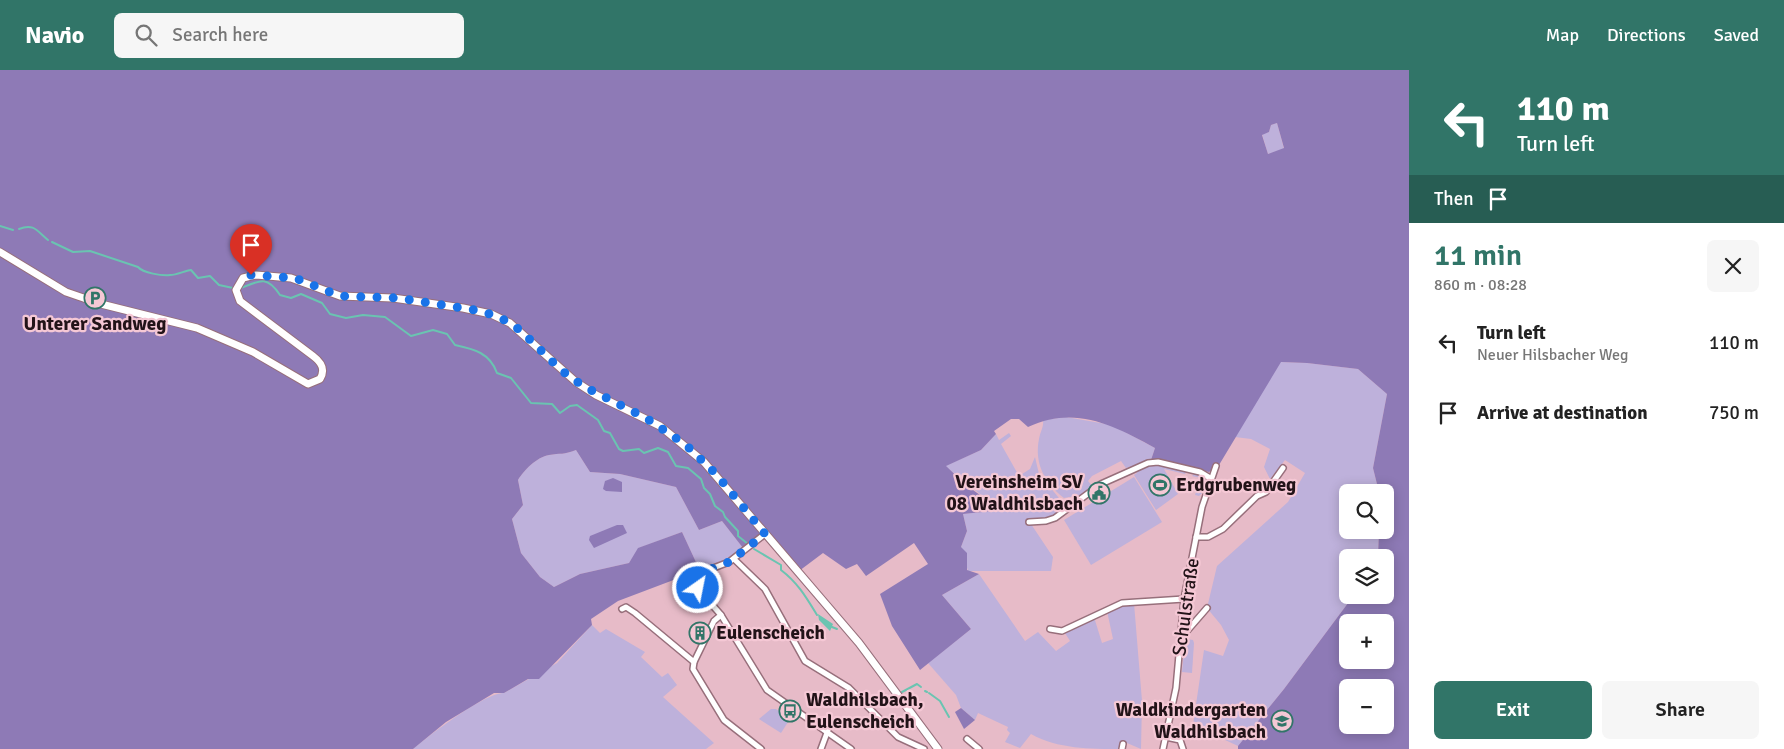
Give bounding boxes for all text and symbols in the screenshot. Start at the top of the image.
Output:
search box [114,13,464,58]
text: Navio [25,20,84,50]
icon: search [132,21,160,49]
text: Search here [172,23,268,47]
text: Map [1546,24,1579,46]
text: Directions [1607,24,1686,46]
text: Saved [1714,24,1759,46]
text: 110 m [1517,87,1610,130]
icon: left [1434,90,1499,155]
text: Turn left [1517,130,1595,157]
icon: arrive [1484,185,1512,213]
text: Then [1434,187,1474,211]
pin [230,224,272,275]
icon: arrive [237,231,265,259]
text: 11 min [1434,237,1522,274]
button: close [1707,240,1759,292]
text: 860 m · 08:28 [1434,275,1527,295]
parking icon: Unterer Sandweg [83,286,107,310]
place label: Unterer Sandweg [24,312,166,336]
text: Turn left [1477,321,1546,345]
icon: left [1434,329,1462,357]
text: 110 m [1709,331,1759,355]
text: Neuer Hilsbacher Weg [1477,345,1628,365]
icon: arrive [1434,399,1462,427]
text: Arrive at destination [1477,401,1648,425]
text: 750 m [1709,401,1759,425]
place label: Vereinsheim SV 08 Waldhilsbach [946,470,1083,516]
sports icon: Erdgrubenweg [1148,473,1172,497]
place label: Erdgrubenweg [1176,473,1296,497]
public building icon: Vereinsheim SV 08 Waldhilsbach [1087,481,1111,505]
map controls [1339,484,1394,734]
button: search [1339,484,1394,539]
button: layers [1339,549,1394,604]
street label: Schulstraße [1167,556,1205,658]
position arrow [671,561,723,613]
button: + [1339,614,1394,669]
building icon: Eulenscheich [688,621,712,645]
place label: Eulenscheich [716,621,825,645]
button: − [1339,679,1394,734]
button: Exit [1434,681,1592,739]
button: Share [1602,681,1759,739]
place label: Waldhilsbach, Eulenscheich [806,688,924,734]
place label: Waldkindergarten Waldhilsbach [1116,698,1266,744]
bus stop icon: Waldhilsbach, Eulenscheich [778,699,802,723]
school or university icon: Waldkindergarten Waldhilsbach [1270,709,1294,733]

